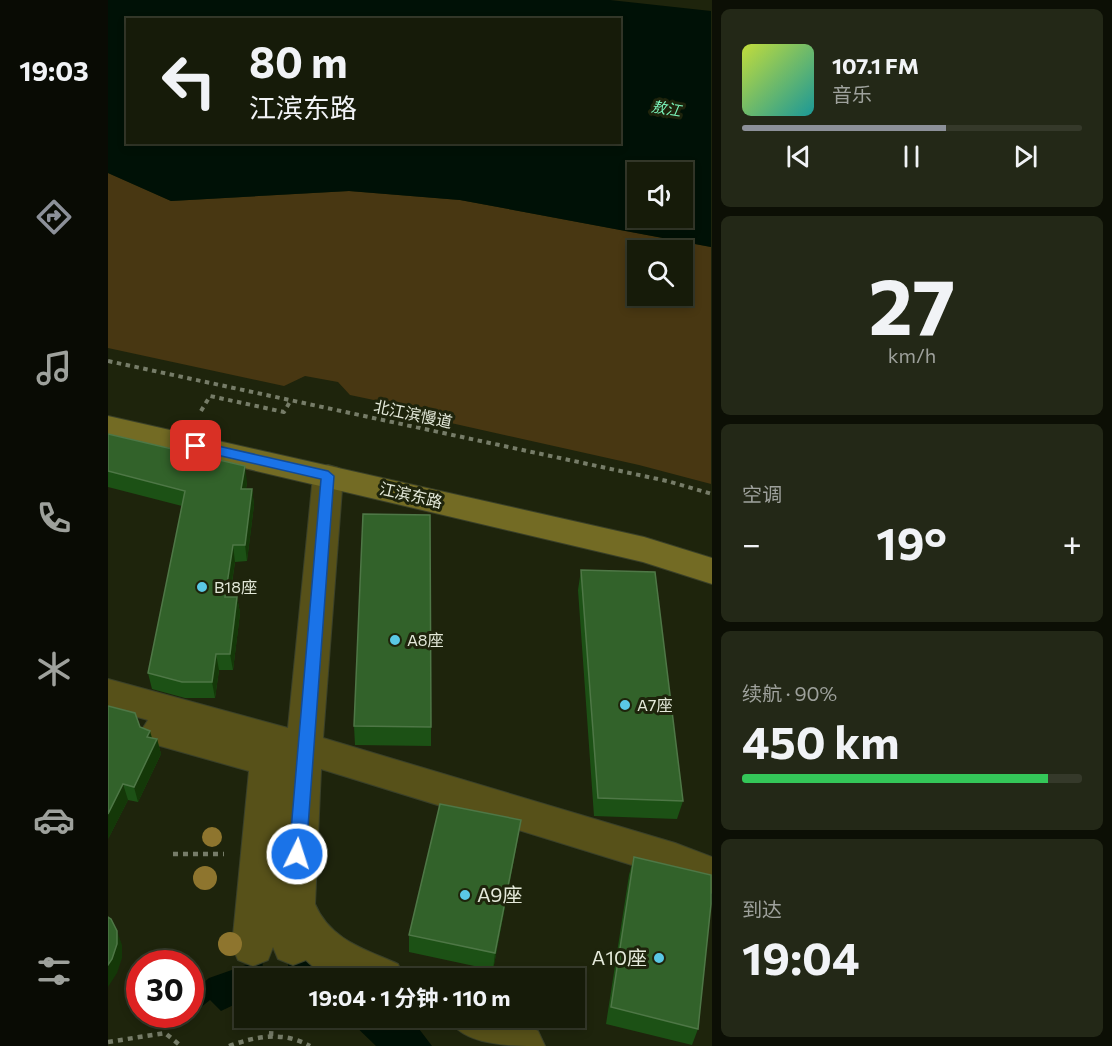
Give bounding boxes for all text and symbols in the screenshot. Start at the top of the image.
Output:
text: 80 m [249,35,348,87]
icon: left [150,42,228,120]
text: 107.1 FM [832,52,919,79]
text: 19:03 [19,54,89,87]
text: 音乐 [832,82,872,106]
text: 江滨东路 [249,91,357,124]
water label: 敖江 [650,97,684,120]
icon: previous [782,140,815,173]
icon: pause [895,140,928,173]
icon: next [1009,140,1042,173]
map controls [627,162,693,306]
button: sound [627,162,693,228]
icon: directions [33,196,75,238]
button: search [627,240,693,306]
text: 27 [869,256,955,351]
text: km/h [888,343,936,367]
icon: music [33,347,75,389]
street label: 北江滨慢道 [372,396,454,431]
pin [170,420,221,471]
icon: arrive [179,429,212,462]
street label: 江滨东路 [378,478,444,511]
text: 空调 [742,482,782,506]
icon: phone [33,497,75,539]
text: 19° [876,514,947,569]
text: − [742,522,761,563]
text: + [1063,522,1082,563]
place label: B18座 [214,577,257,596]
marker: B18座 [195,580,209,594]
place label: A8座 [407,630,443,649]
marker: A8座 [388,633,402,647]
icon: climate [33,648,75,690]
text: 续航 · 90% [742,681,837,705]
place label: A7座 [637,695,673,714]
marker: A7座 [618,698,632,712]
text: 450 km [742,713,899,768]
icon: car [33,799,75,841]
position arrow [265,822,329,886]
place label: A9座 [477,882,523,906]
marker: A9座 [458,888,472,902]
text: 到达 [742,897,782,921]
text: 19:04 [742,929,860,984]
place label: A10座 [592,945,647,969]
icon: filters [33,950,75,992]
speed limit sign: 30 [126,950,204,1028]
marker: A10座 [652,951,666,965]
text: 19:04 · 1 分钟 · 110 m [309,984,511,1011]

